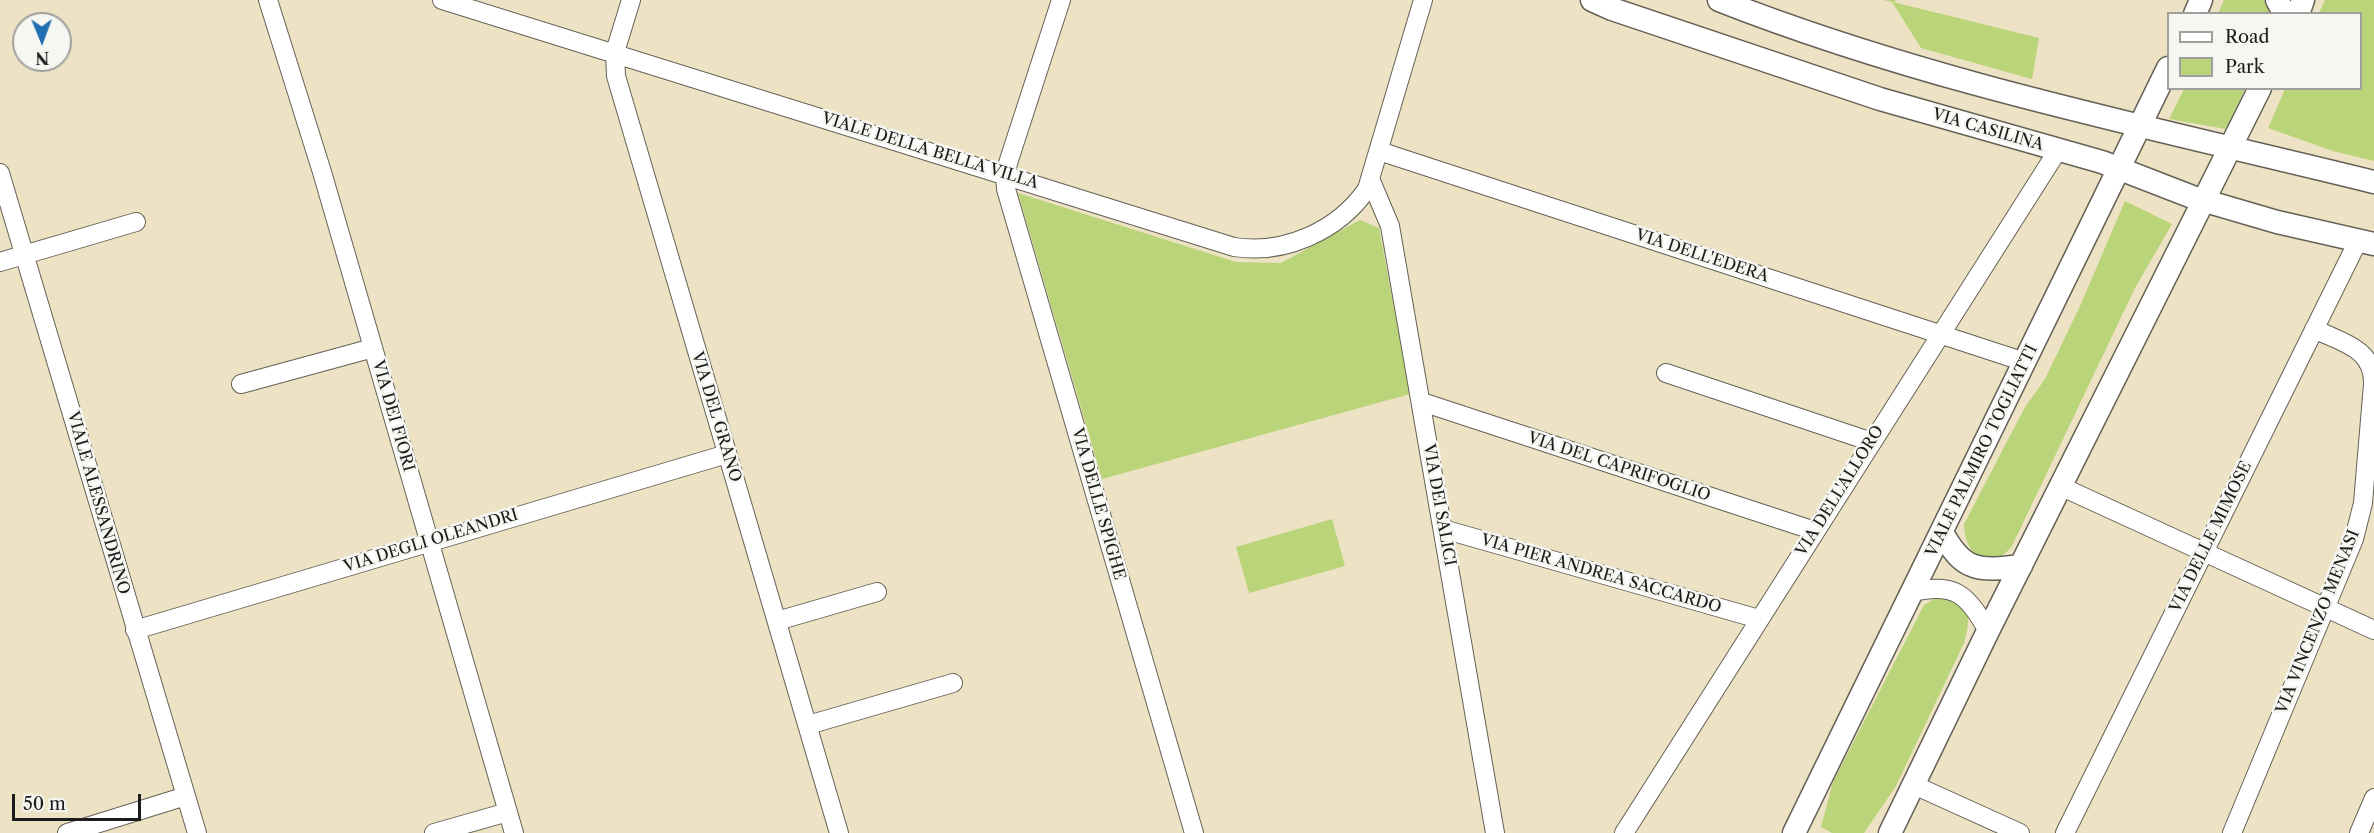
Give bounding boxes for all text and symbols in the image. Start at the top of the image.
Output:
north arrow [12,12,72,72]
legend [2167,12,2362,90]
text: Road [2225,26,2270,48]
text: N [35,48,49,68]
text: Park [2225,56,2264,78]
street label: VIA CASILINA [1930,105,2046,155]
street label: VIALE DELLA BELLA VILLA [819,109,1041,193]
street label: VIA DELL'EDERA [1633,225,1771,287]
street label: VIALE PALMIRO TOGLIATTI [1922,342,2042,560]
street label: VIA DEL GRANO [687,350,745,484]
street label: VIA DEI FIORI [368,358,418,474]
street label: VIALE ALESSANDRINO [63,409,133,597]
street label: VIA DELL'ALLORO [1792,422,1888,560]
street label: VIA DELLE SPIGHE [1067,426,1129,582]
street label: VIA DEL CAPRIFOGLIO [1525,428,1713,506]
street label: VIA DEI SALICI [1419,442,1459,568]
street label: VIA DELLE MIMOSE [2166,458,2256,616]
street label: VIA DEGLI OLEANDRI [341,505,521,577]
street label: VIA VINCENZO MENASI [2272,527,2364,717]
street label: VIA PIER ANDREA SACCARDO [1479,530,1723,618]
scale bar [15,782,144,820]
text: 50 m [23,793,66,815]

